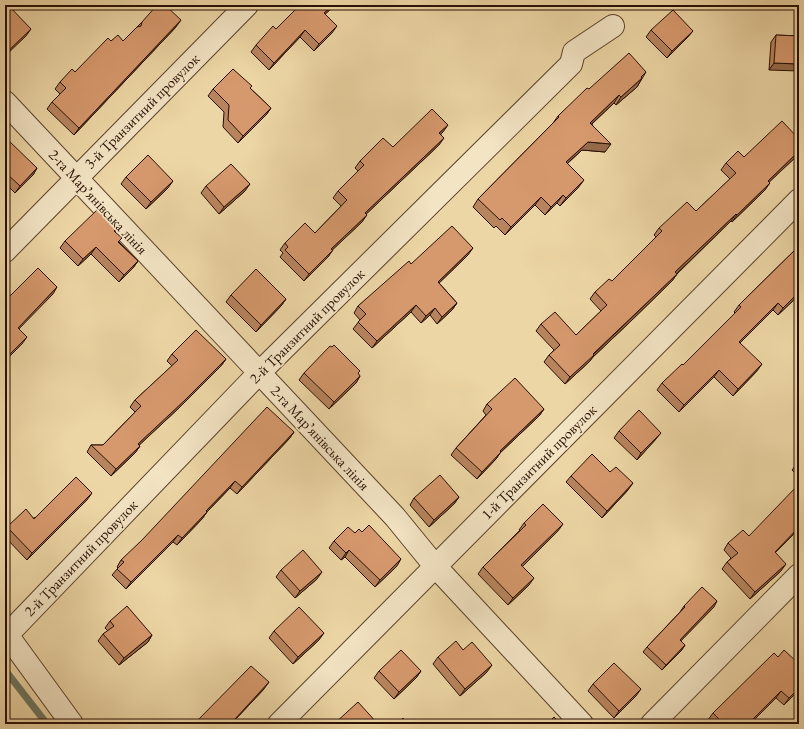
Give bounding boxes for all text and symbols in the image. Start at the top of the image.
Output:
street label: 3-й Транзитний провулок [80,49,203,172]
street label: 2-га Марʼянівська лінія [45,145,152,258]
street label: 2-й Транзитний провулок [245,264,368,387]
street label: 2-га Марʼянівська лінія [267,381,374,494]
street label: 1-й Транзитний провулок [477,400,600,523]
street label: 2-й Транзитний провулок [20,495,141,620]

